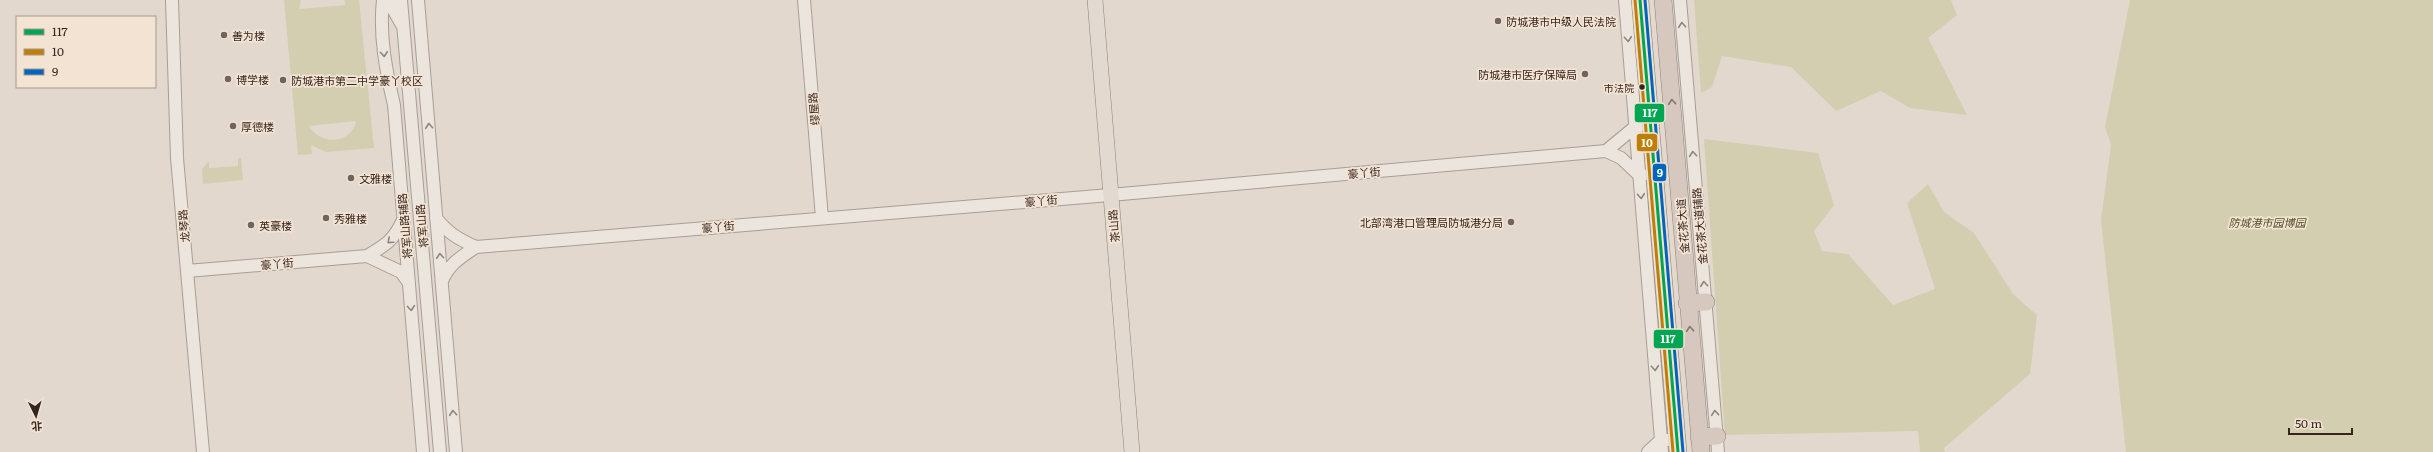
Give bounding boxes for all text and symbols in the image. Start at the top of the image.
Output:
place label: 防城港市中级人民法院 [1506,13,1616,29]
legend [16,16,156,88]
marker: 防城港市中级人民法院 [1493,16,1503,26]
one-way arrow [1678,21,1687,28]
text: 117 [52,22,68,40]
place label: 善为楼 [232,27,265,43]
marker: 善为楼 [219,30,229,40]
one-way arrow [1623,36,1632,42]
text: 10 [52,42,64,60]
one-way arrow [380,51,389,57]
text: 9 [52,62,58,80]
place label: 防城港市医疗保障局 [1478,66,1577,82]
marker: 防城港市医疗保障局 [1580,69,1590,79]
place label: 博学楼 [236,71,269,87]
place label: 防城港市第二中学豪丫校区 [291,72,423,88]
marker: 博学楼 [223,74,233,84]
marker: 防城港市第二中学豪丫校区 [278,75,288,85]
place label: 巿法院 [1604,80,1634,95]
marker: 巿法院 [1637,82,1647,92]
street label: 缪屋路 [804,92,822,126]
one-way arrow [1667,99,1676,105]
line badge: 117 [1634,103,1665,123]
text: 117 [1643,104,1657,120]
place label: 厚德楼 [241,118,274,134]
marker: 厚德楼 [228,121,238,131]
one-way arrow [424,123,433,129]
line badge: 10 [1636,133,1658,152]
text: 10 [1641,134,1653,150]
one-way arrow [1689,151,1698,157]
street label: 豪丫街 [1347,163,1381,181]
line badge: 9 [1652,163,1667,182]
text: 9 [1657,164,1663,180]
place label: 文雅楼 [359,170,392,186]
marker: 文雅楼 [346,173,356,183]
street label: 金花茶大道辅路 [1688,187,1710,265]
street label: 豪丫街 [1024,191,1058,209]
street label: 将军山路辅路 [393,192,415,260]
one-way arrow [1636,193,1645,199]
street label: 金花茶大道 [1672,198,1692,254]
street label: 将军山路 [411,203,431,249]
street label: 龙琴路 [174,209,192,243]
street label: 茶山路 [1104,209,1122,243]
place label: 秀雅楼 [334,210,367,226]
marker: 秀雅楼 [321,213,331,223]
place label: 北部湾港口管理局防城港分局 [1360,214,1503,230]
park label: 防城港市园博园 [2229,214,2307,230]
place label: 英豪楼 [259,217,292,233]
street label: 豪丫街 [701,217,735,235]
marker: 北部湾港口管理局防城港分局 [1506,217,1516,227]
marker: 英豪楼 [246,220,256,230]
one-way arrow [387,236,394,243]
one-way arrow [435,253,444,259]
street label: 豪丫街 [260,254,294,272]
one-way arrow [1700,281,1709,287]
one-way arrow [406,305,415,311]
one-way arrow [1685,326,1694,333]
line badge: 117 [1653,329,1684,349]
text: 117 [1661,330,1675,346]
one-way arrow [1651,365,1660,371]
north arrow [16,396,56,436]
one-way arrow [449,410,458,416]
one-way arrow [1711,410,1720,416]
scale bar [2289,410,2352,436]
text: 50 m [2295,414,2322,432]
text: 北 [31,419,43,435]

